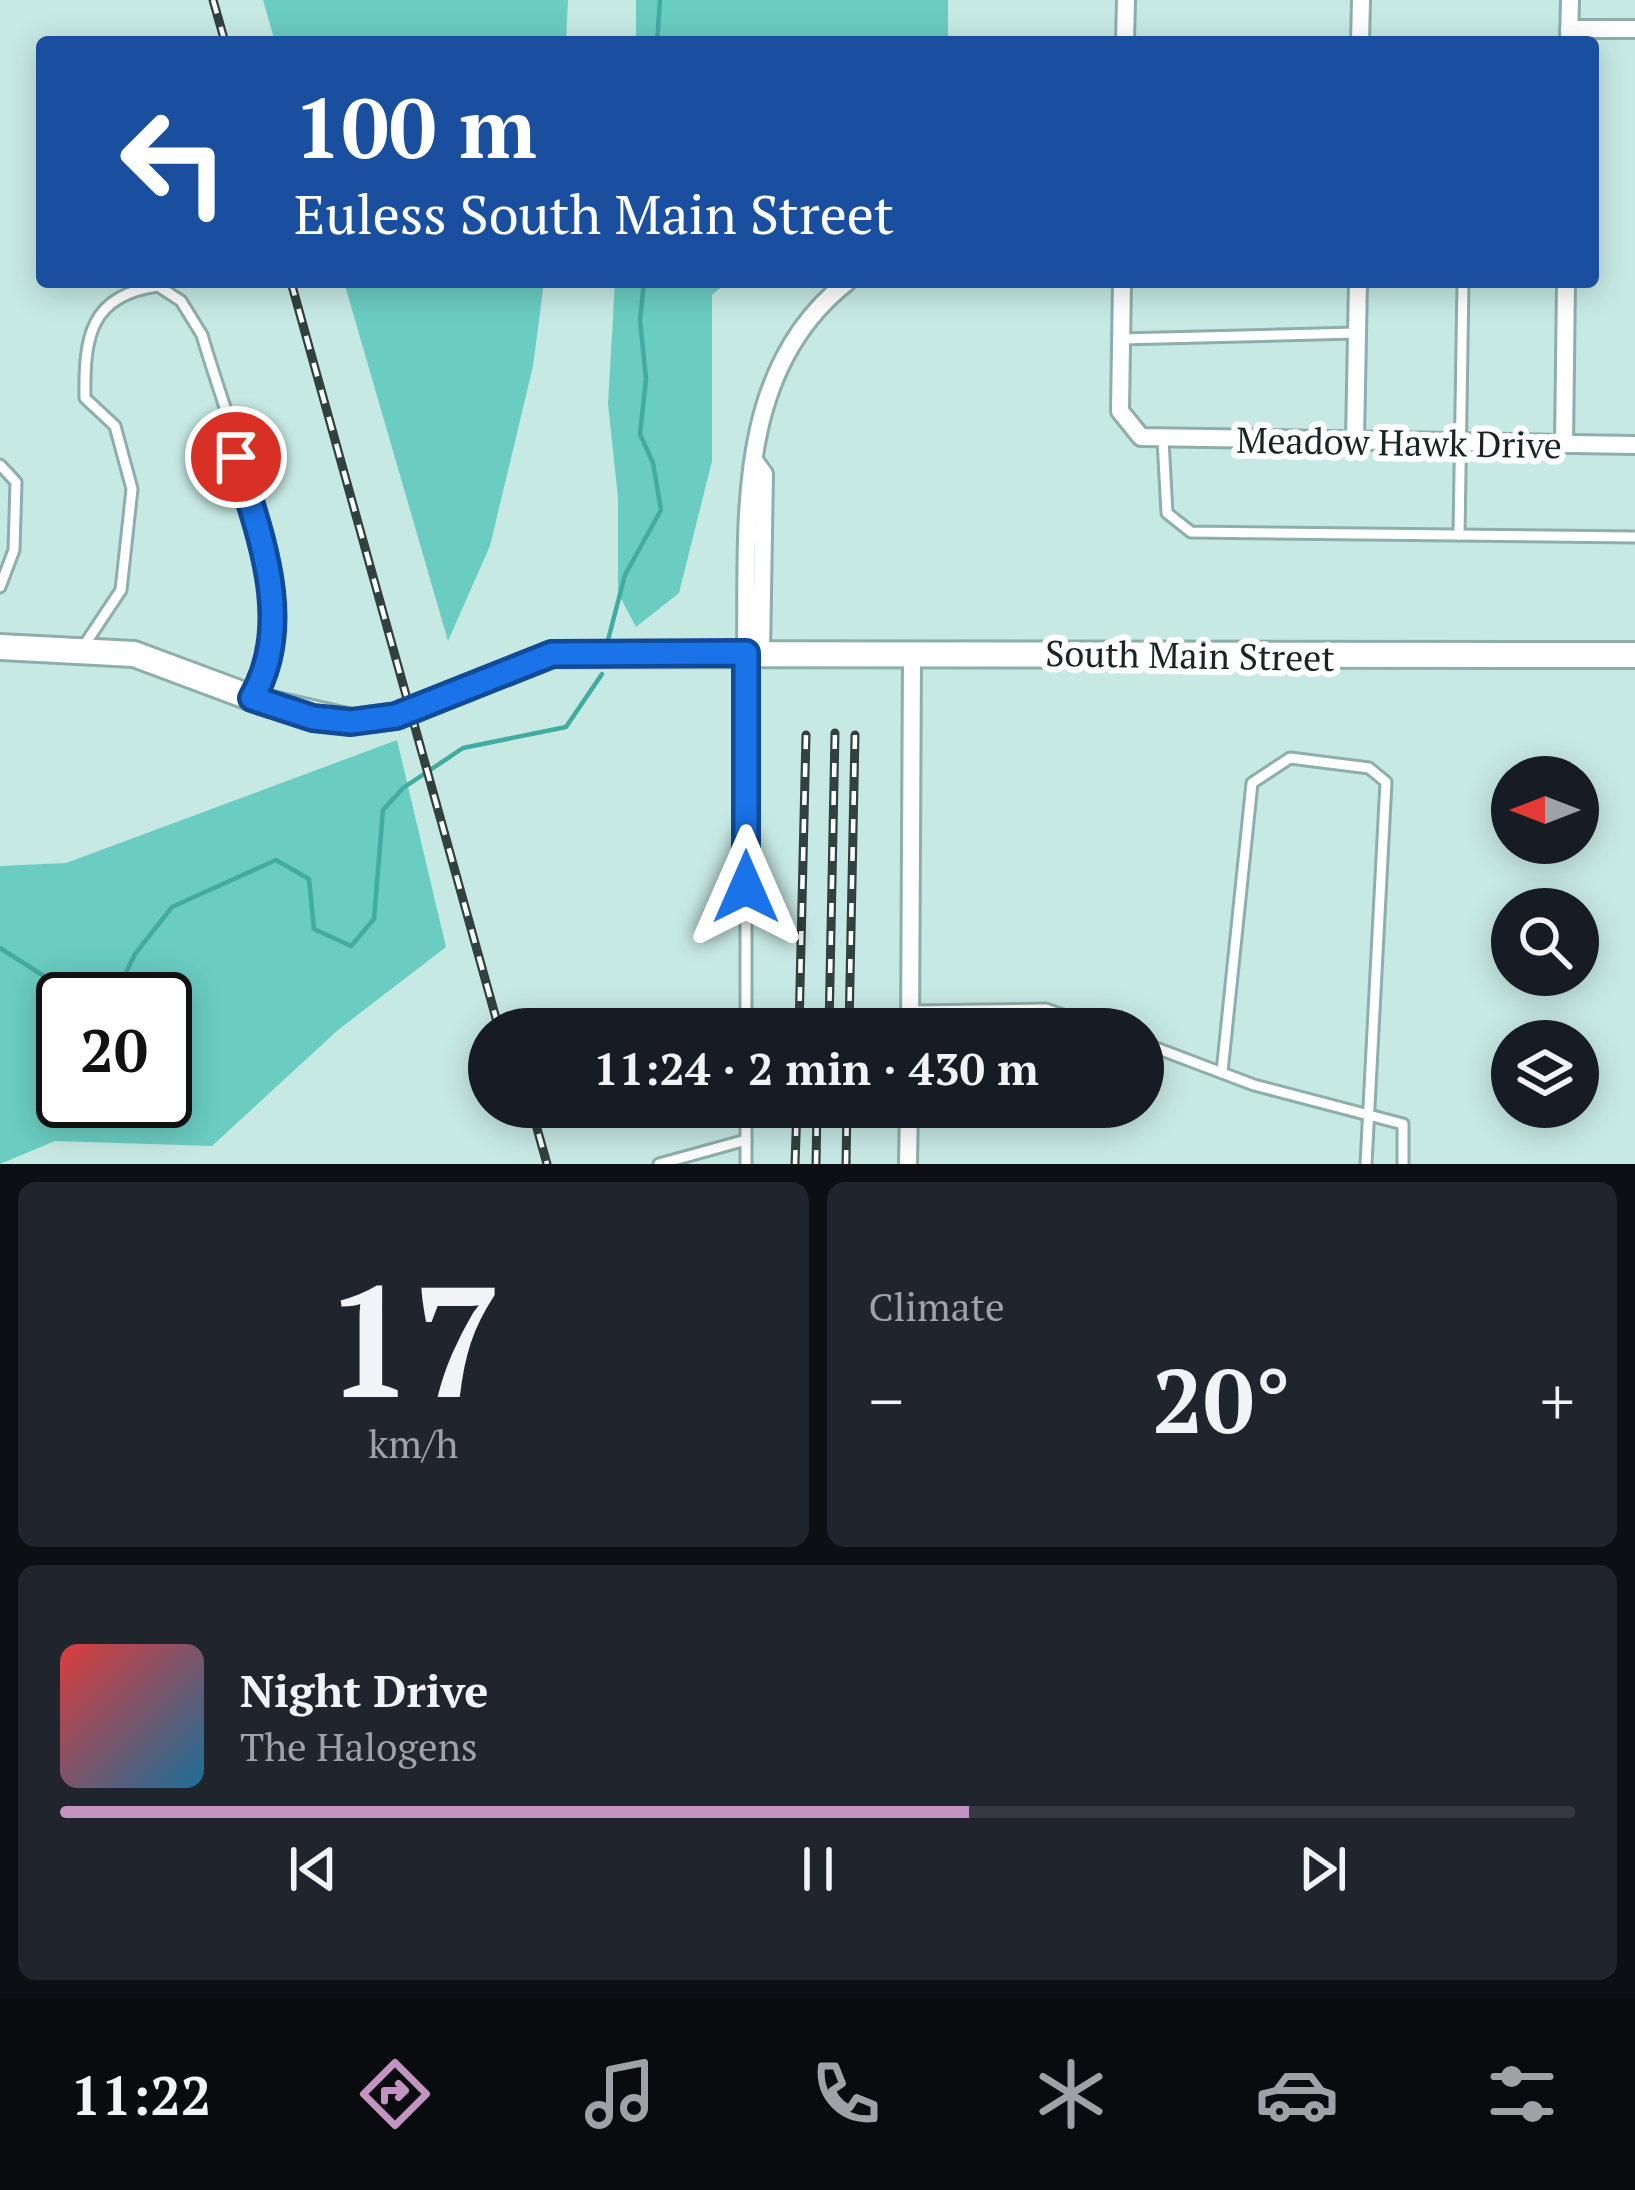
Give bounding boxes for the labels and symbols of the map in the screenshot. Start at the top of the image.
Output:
pin [185,406,287,508]
street label: Meadow Hawk Drive [1236,416,1562,468]
street label: South Main Street [1045,629,1335,681]
north arrow [1491,756,1599,864]
position arrow [683,824,809,950]
speed limit sign: 20 [36,972,192,1128]

